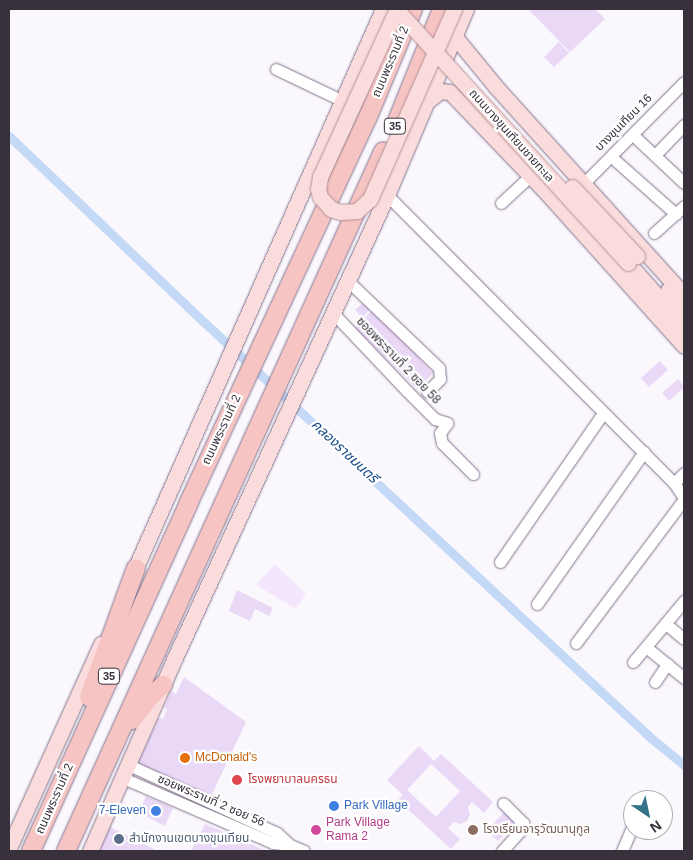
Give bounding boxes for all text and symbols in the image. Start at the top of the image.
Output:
street label: ถนนพระรามที่ 2 [370,24,412,100]
street label: ถนนบางขุนเทียนชายทะเล [466,87,556,185]
street label: บางขุนเทียน 16 [593,92,655,154]
road number: 35 [384,118,406,134]
street label: ซอยพระรามที่ 2 ซอย 58 [353,315,443,407]
street label: ถนนพระรามที่ 2 [199,393,245,467]
water label: คลองราชมนตรี [308,416,382,486]
road number: 35 [98,668,120,684]
place label: McDonald's [195,751,257,765]
marker: McDonald's [179,752,191,764]
street label: ถนนพระรามที่ 2 [33,762,77,836]
street label: ซอยพระรามที่ 2 ซอย 56 [155,772,267,830]
marker: โรงพยาบาลนครธน [230,773,244,787]
place label: โรงพยาบาลนครธน [248,773,338,787]
north arrow [623,790,673,840]
place label: Park Village [344,799,408,813]
marker: Park Village [328,800,340,812]
place label: 7-Eleven [99,804,146,818]
marker: 7-Eleven [150,805,162,817]
place label: Park Village Rama 2 [326,816,390,844]
text: N [647,817,664,836]
place label: โรงเรียนจารุวัฒนานุกูล [483,823,590,837]
marker: Park Village Rama 2 [310,824,322,836]
marker: โรงเรียนจารุวัฒนานุกูล [467,824,479,836]
place label: สำนักงานเขตบางขุนเทียน [129,832,249,846]
marker: สำนักงานเขตบางขุนเทียน [113,833,125,845]

